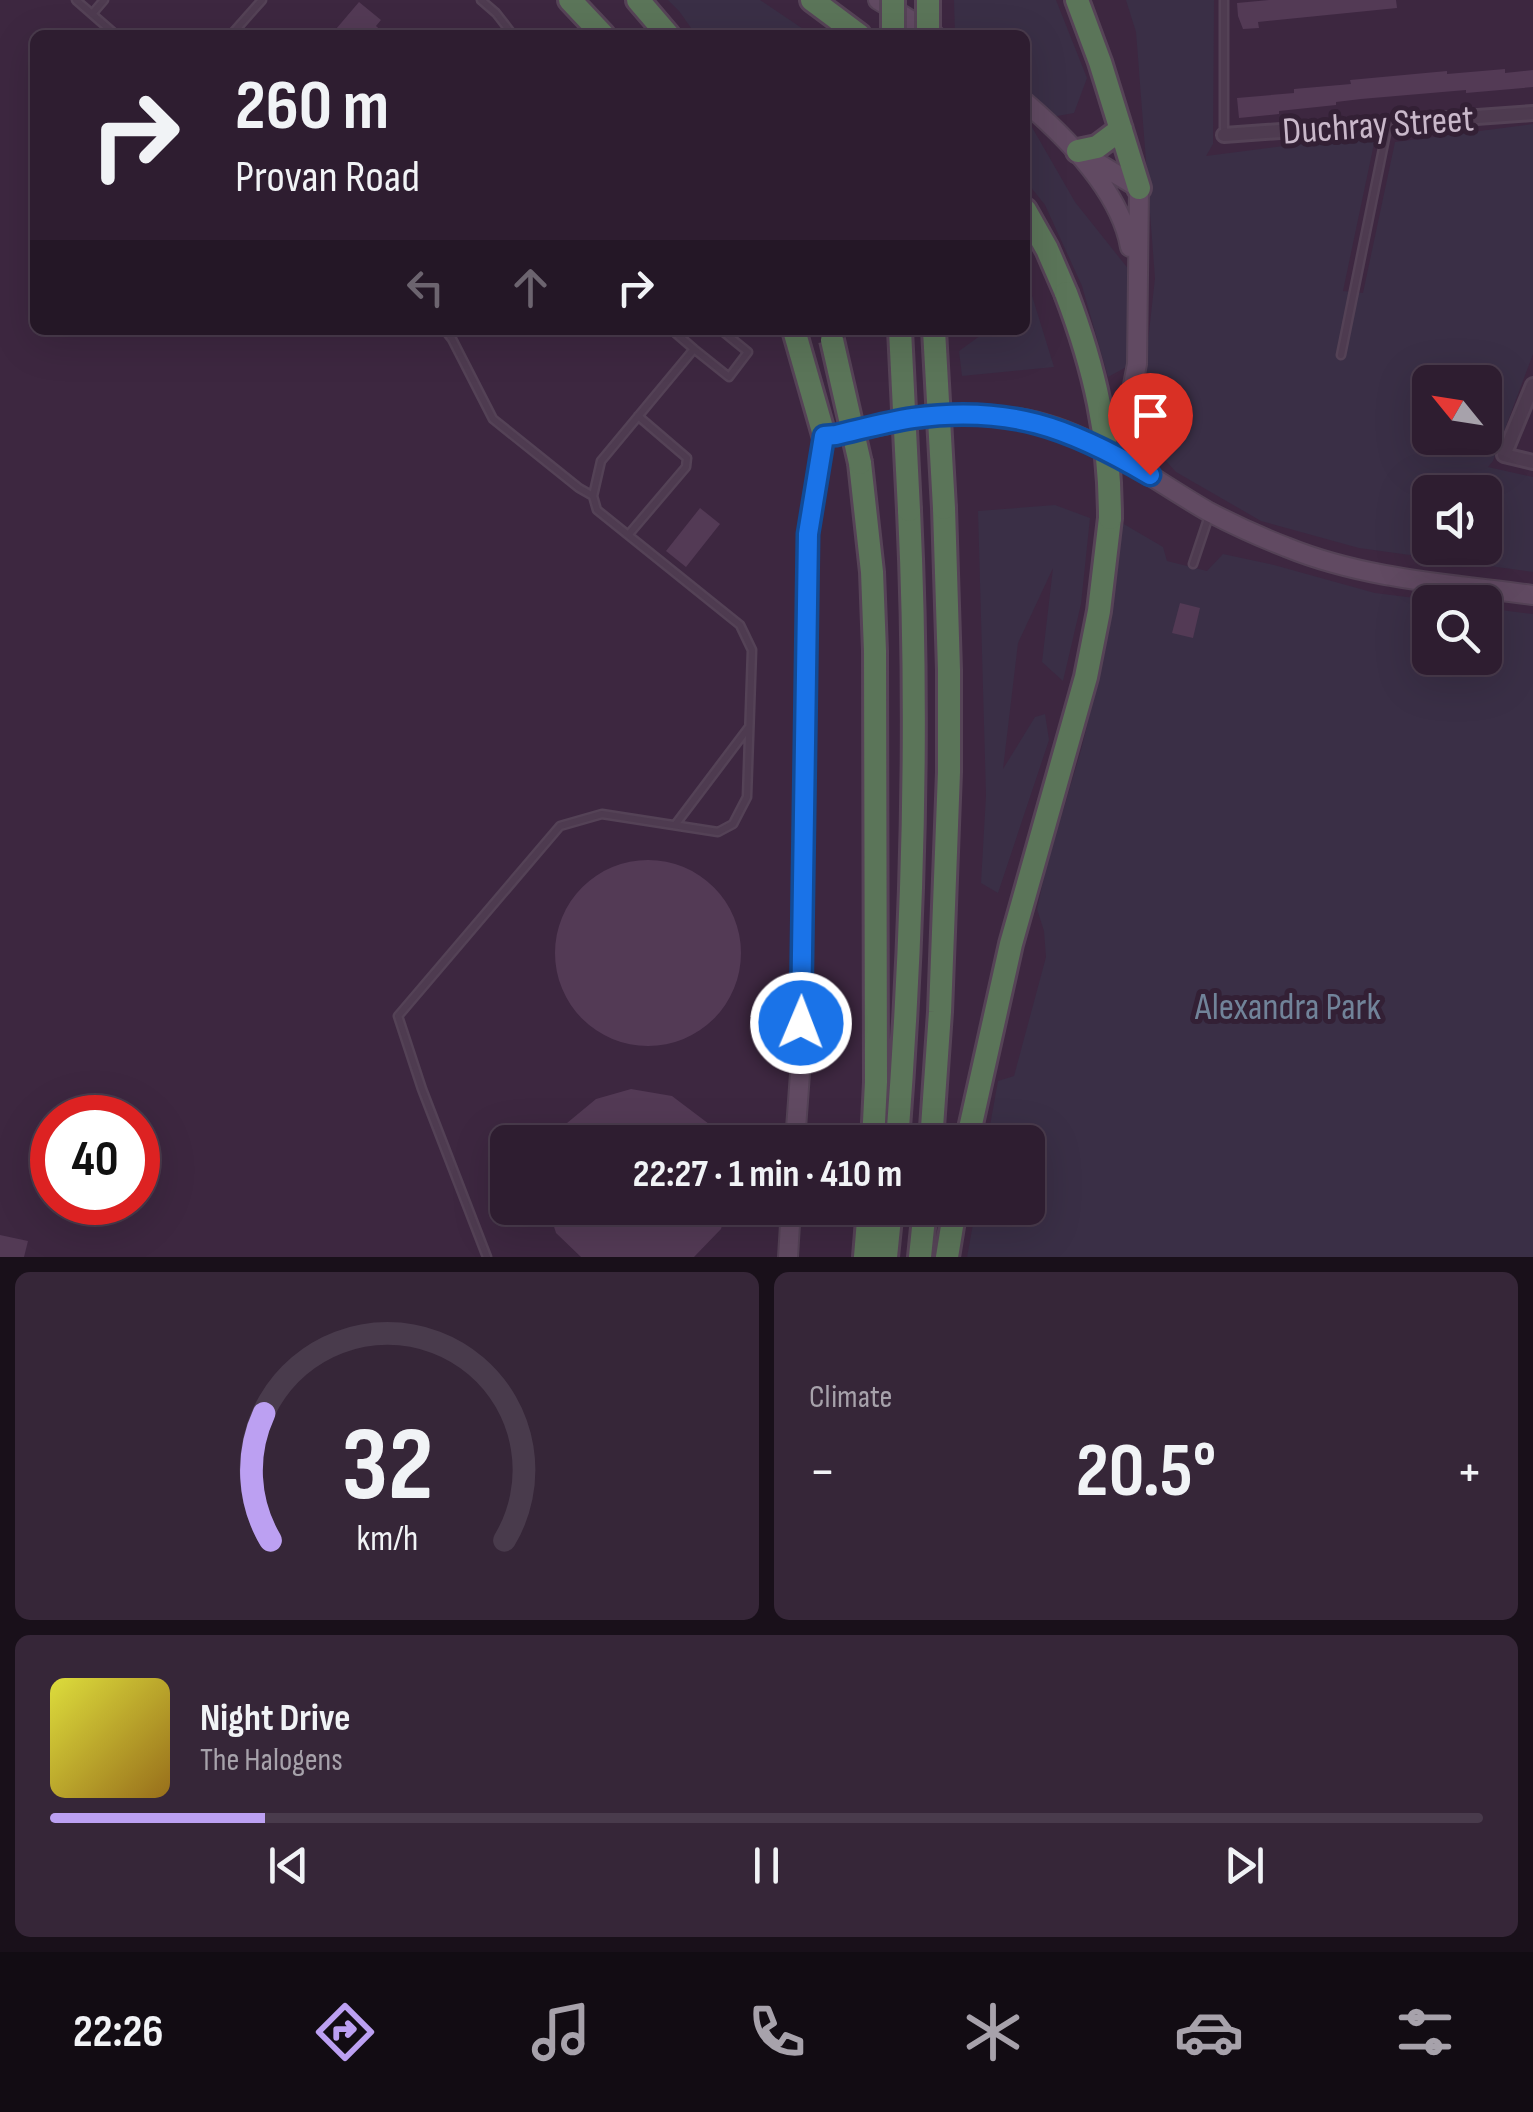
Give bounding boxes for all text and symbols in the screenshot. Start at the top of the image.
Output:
text: 260 m [235,65,389,149]
icon: right [70,70,200,200]
street label: Duchray Street [1281,96,1475,155]
text: Provan Road [235,150,420,205]
icon: left [398,260,453,315]
icon: ahead [503,260,558,315]
icon: right [608,260,663,315]
north arrow [1412,365,1502,455]
map controls [1412,365,1502,675]
pin [1108,373,1193,476]
icon: arrive [1123,388,1178,443]
button: sound [1412,475,1502,565]
button: search [1412,585,1502,675]
position arrow [749,971,853,1075]
park label: Alexandra Park [1194,985,1381,1030]
speed limit sign: 40 [30,1095,160,1225]
text: 22:27 · 1 min · 410 m [633,1152,902,1197]
text: Climate [809,1378,892,1417]
text: 32 [341,1404,433,1529]
text: 20.5° [1076,1427,1216,1518]
text: − [809,1439,836,1506]
text: + [1456,1439,1483,1506]
text: km/h [356,1518,418,1561]
text: Night Drive [200,1696,351,1741]
text: The Halogens [200,1741,343,1780]
icon: previous [261,1838,316,1893]
icon: pause [739,1838,794,1893]
icon: next [1217,1838,1272,1893]
icon: directions [310,1997,380,2067]
icon: music [526,1997,596,2067]
icon: phone [742,1997,812,2067]
icon: climate [958,1997,1028,2067]
icon: car [1174,1997,1244,2067]
icon: filters [1390,1997,1460,2067]
text: 22:26 [73,2005,163,2060]

